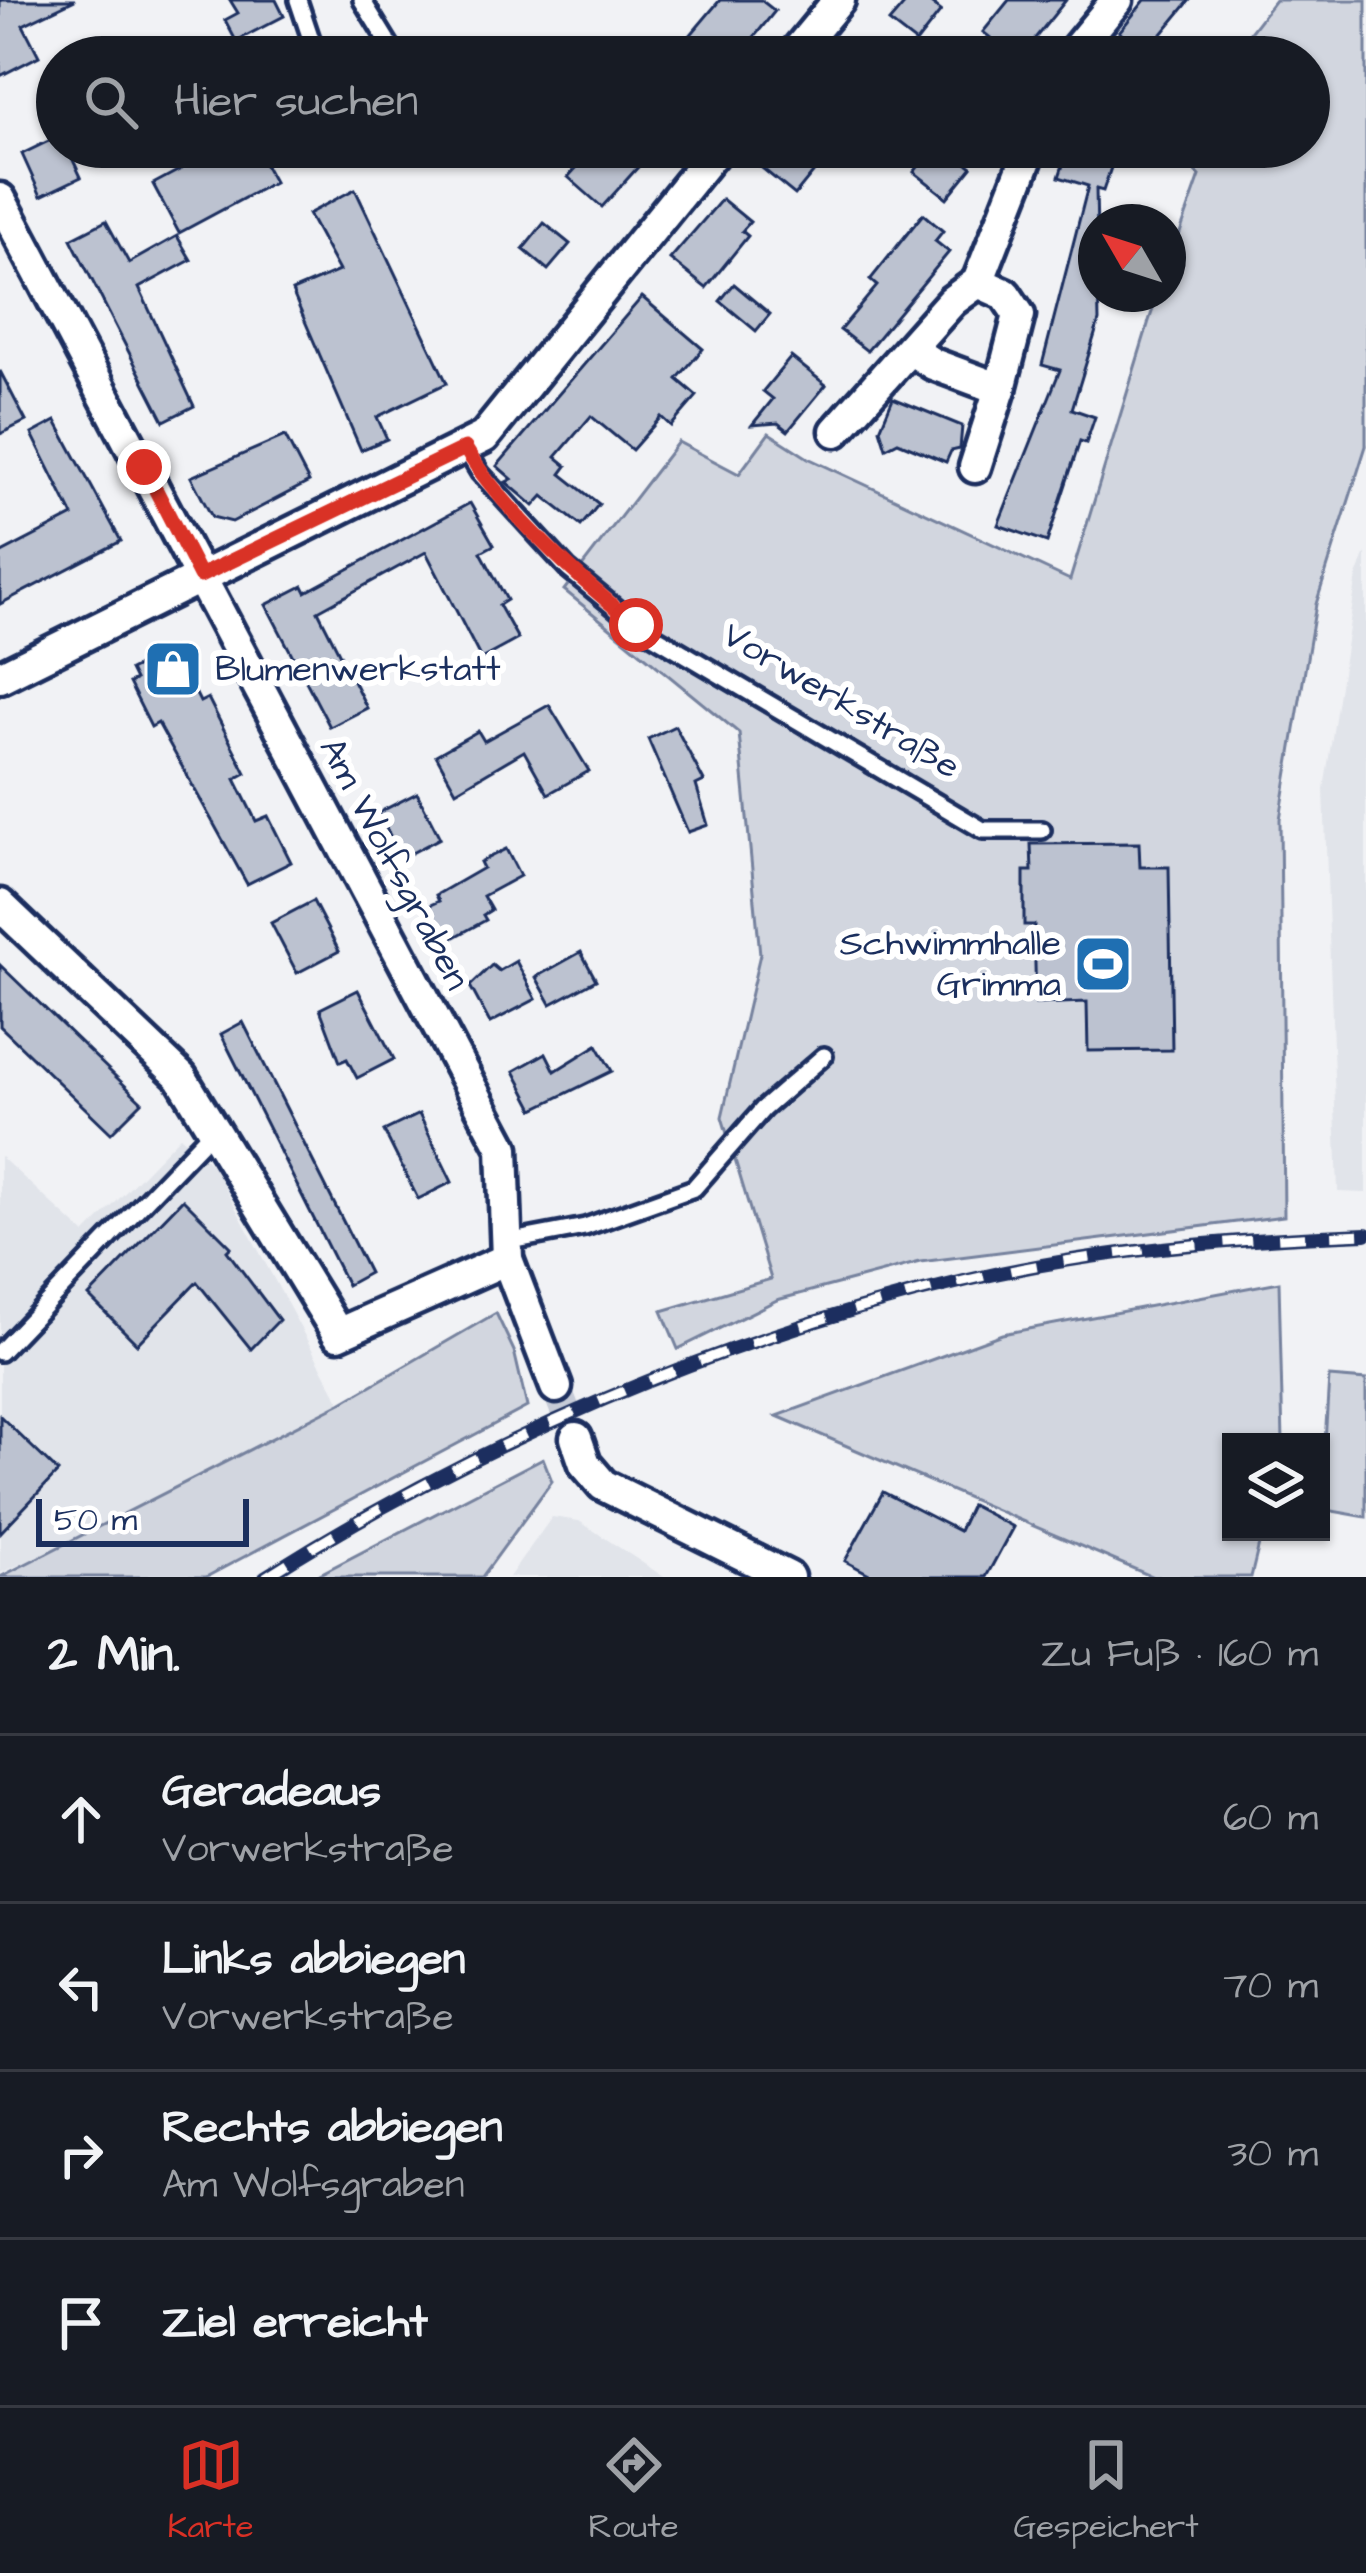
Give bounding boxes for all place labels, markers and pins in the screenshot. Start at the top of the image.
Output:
shop icon: Blumenwerkstatt [142,638,204,700]
place label: Blumenwerkstatt [215,644,501,695]
place label: Schwimmhalle Grimma [840,918,1061,1010]
sports icon: Schwimmhalle Grimma [1072,933,1134,995]

